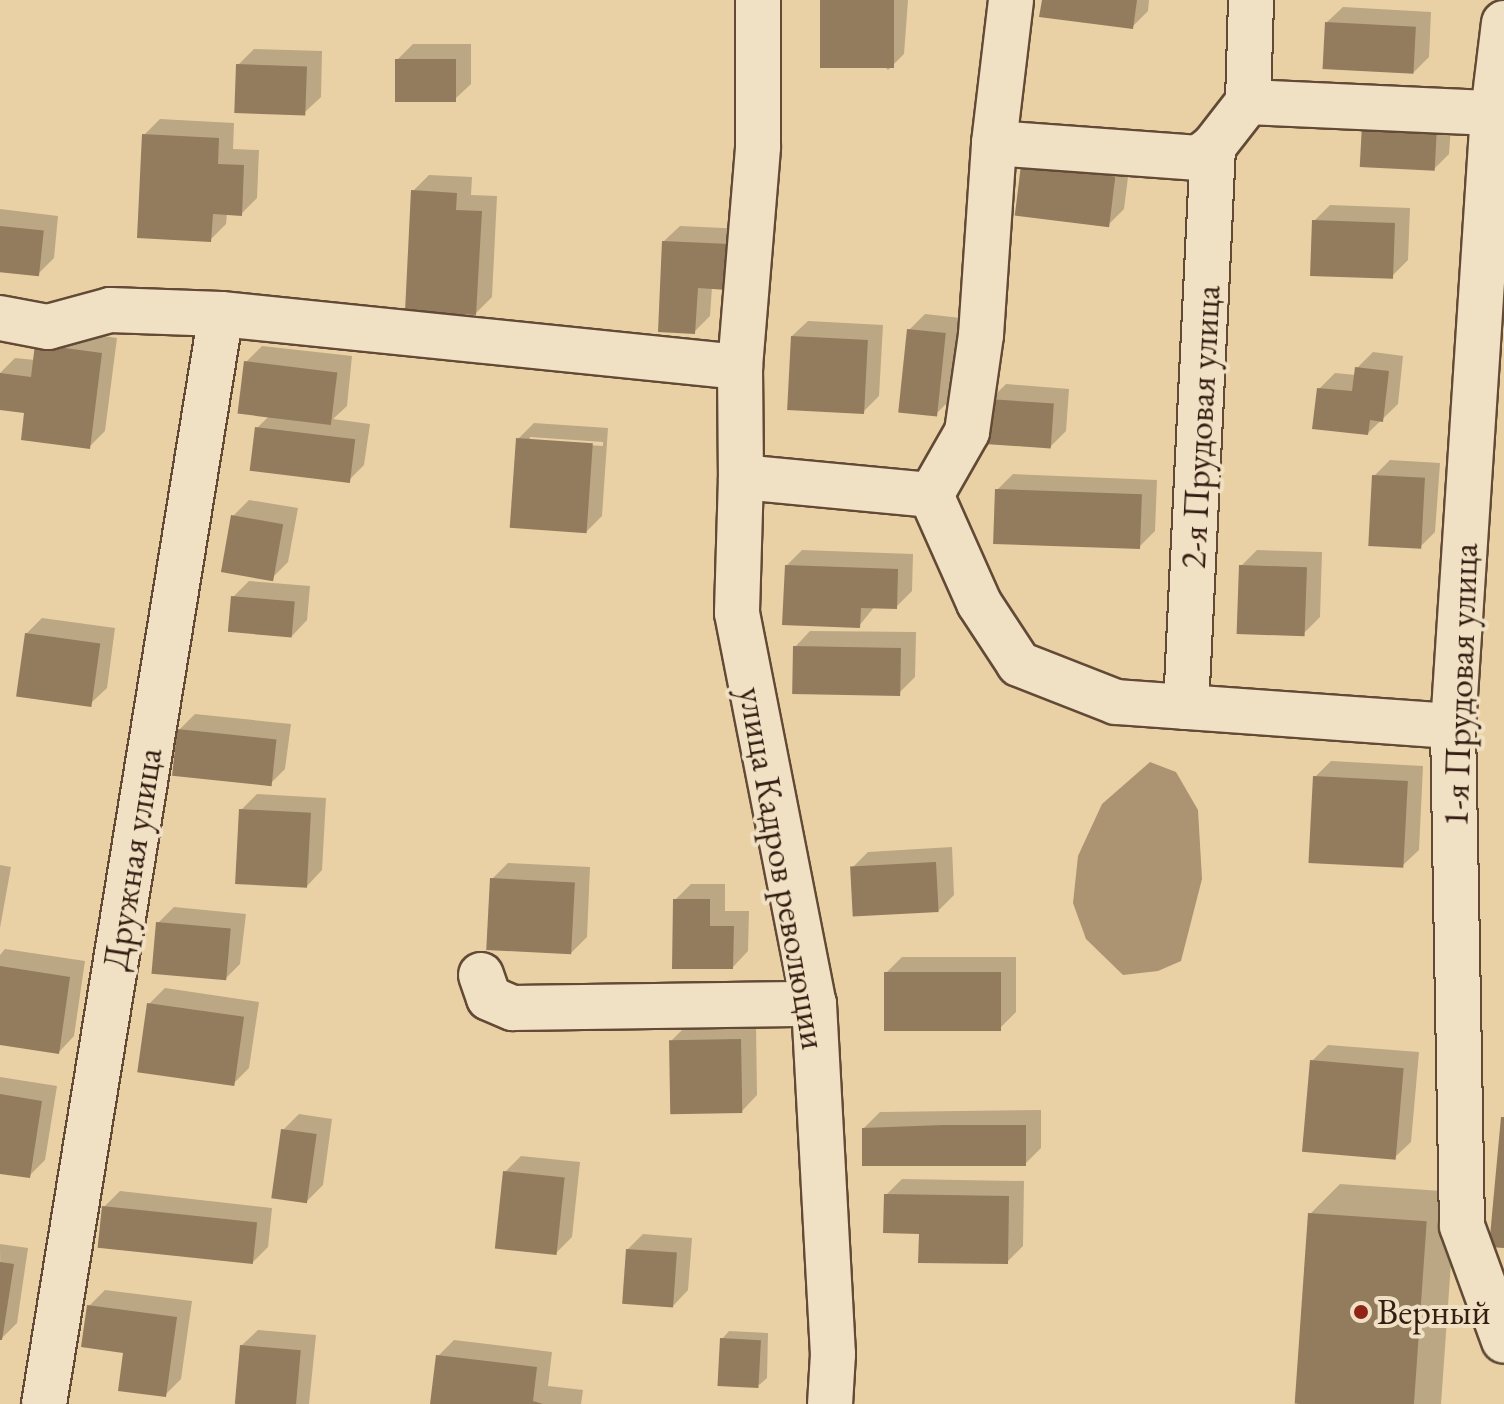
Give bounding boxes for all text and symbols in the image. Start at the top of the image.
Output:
street label: 2-я Прудовая улица [1171,284,1229,570]
street label: 1-я Прудовая улица [1433,542,1487,828]
street label: улица Кадров революции [730,683,836,1053]
street label: Дружная улица [93,745,171,973]
place label: Верный [1377,1290,1491,1334]
marker: Верный [1352,1303,1370,1321]

